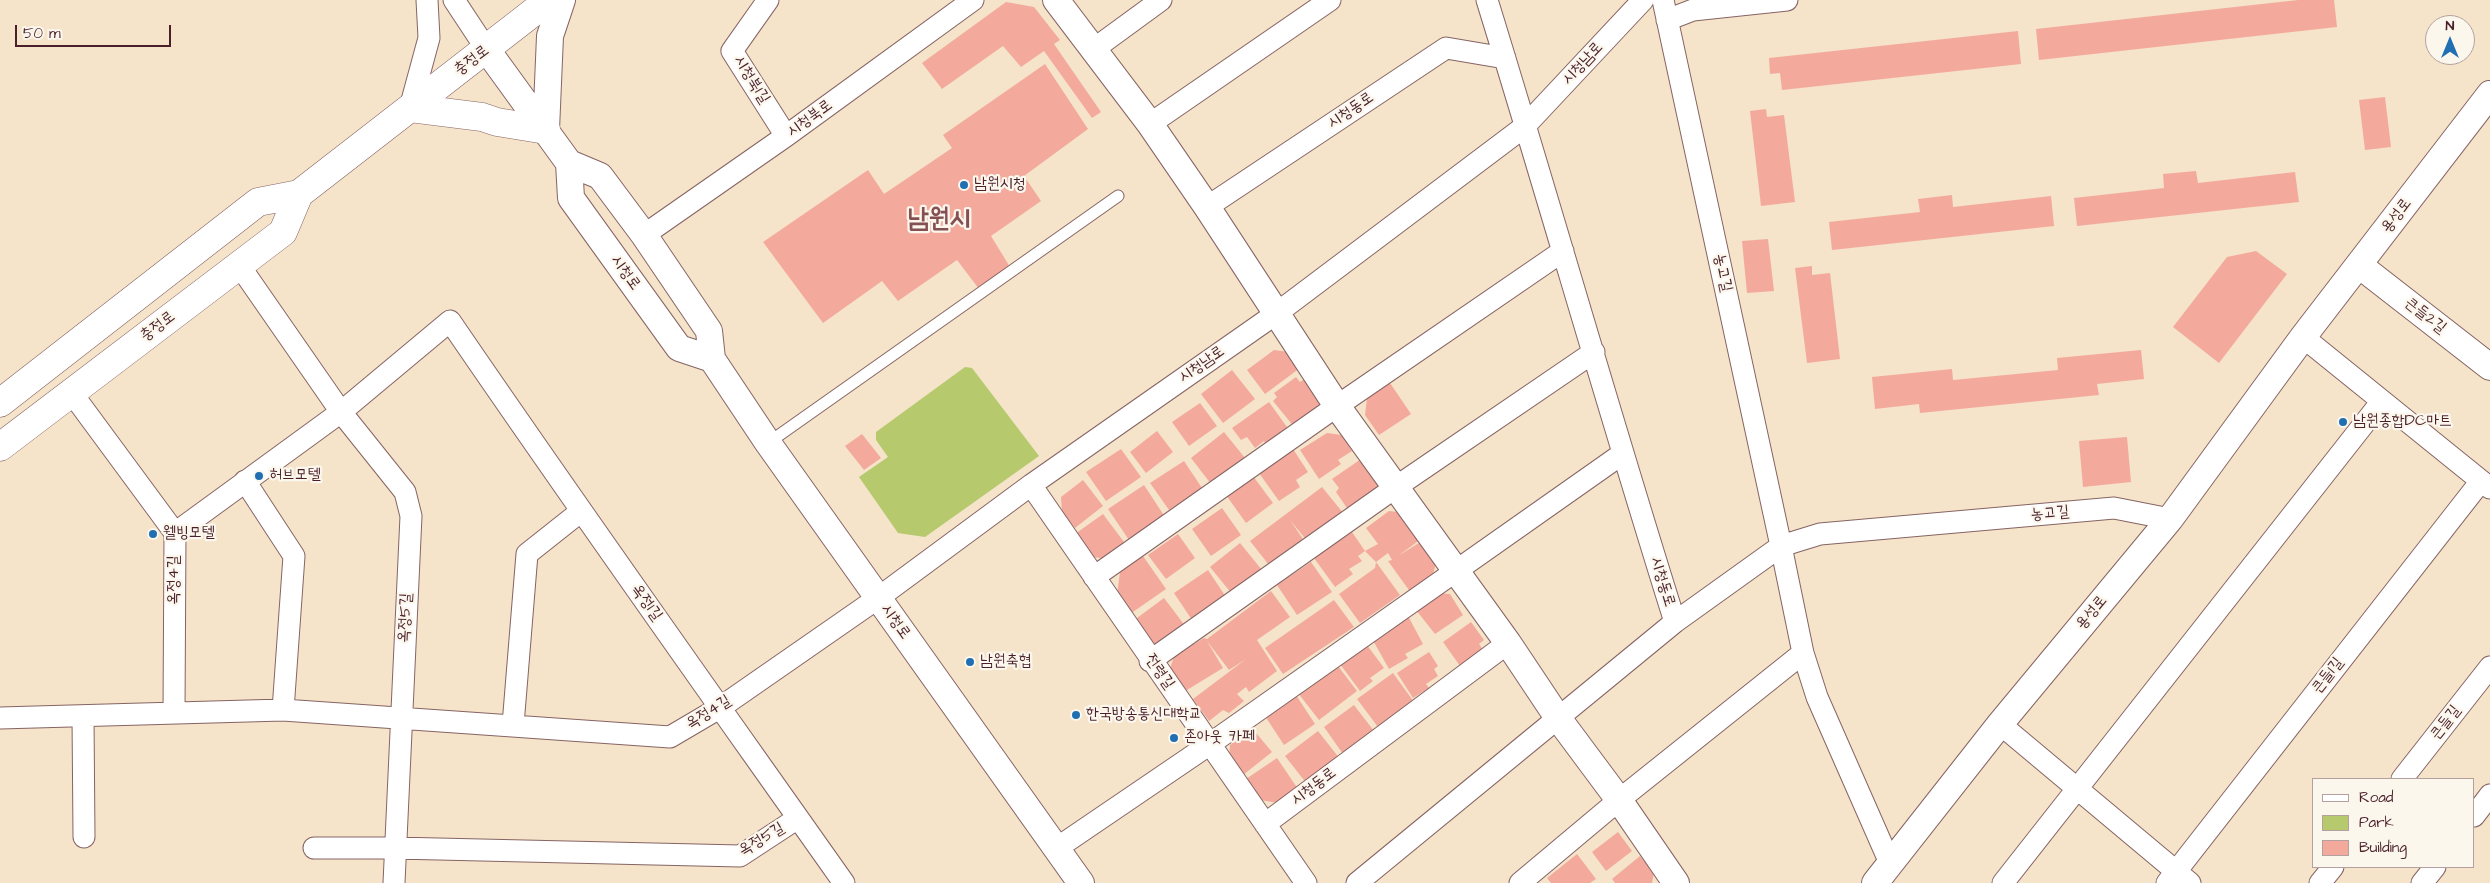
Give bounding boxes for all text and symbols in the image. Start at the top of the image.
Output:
scale bar [18,15,174,47]
north arrow [2425,15,2475,65]
text: N [2446,16,2454,36]
text: 50 m [23,23,61,44]
street label: 시청남로 [1558,39,1608,89]
street label: 충정로 [451,42,493,80]
street label: 시청북1길 [729,52,773,108]
street label: 시청동로 [1324,89,1378,133]
street label: 시청북로 [784,96,836,142]
place label: 남원시청 [974,175,1026,195]
marker: 남원시청 [958,179,970,191]
street label: 용성로 [2378,195,2416,237]
district label: 남원시 [908,205,970,237]
street label: 시청로 [606,252,644,294]
street label: 농고길 [1709,252,1735,294]
street label: 큰들2길 [2400,294,2450,338]
street label: 충정로 [137,308,179,346]
street label: 시청남로 [1175,342,1229,388]
place label: 남원종합DC마트 [2353,412,2452,432]
marker: 남원종합DC마트 [2337,416,2349,428]
place label: 허브모텔 [269,466,320,486]
marker: 허브모텔 [253,470,265,482]
street label: 농고길 [2030,503,2070,525]
place label: 웰빙모텔 [163,524,215,544]
marker: 웰빙모텔 [147,528,159,540]
street label: 옥정4길 [165,555,185,605]
street label: 시청동로 [1645,555,1679,609]
street label: 옥정1길 [626,581,666,625]
street label: 용성로 [2072,592,2112,634]
street label: 옥정5길 [395,593,417,643]
street label: 시청로 [876,601,914,643]
street label: 전령길 [1140,651,1178,693]
place label: 남원축협 [980,652,1032,672]
street label: 큰들1길 [2308,654,2348,698]
marker: 남원축협 [964,656,976,668]
street label: 옥정4길 [683,692,735,734]
street label: 큰들길 [2427,702,2465,744]
place label: 한국방송통신대학교 [1086,705,1202,725]
marker: 한국방송통신대학교 [1070,709,1082,721]
place label: 존아웃 카페 [1184,728,1255,748]
marker: 존아웃 카페 [1168,732,1180,744]
street label: 시청동로 [1288,764,1340,810]
legend [2312,778,2475,868]
text: Road [2359,787,2393,808]
text: Park [2359,812,2394,833]
street label: 옥정5길 [736,819,788,861]
text: Building [2359,837,2407,858]

